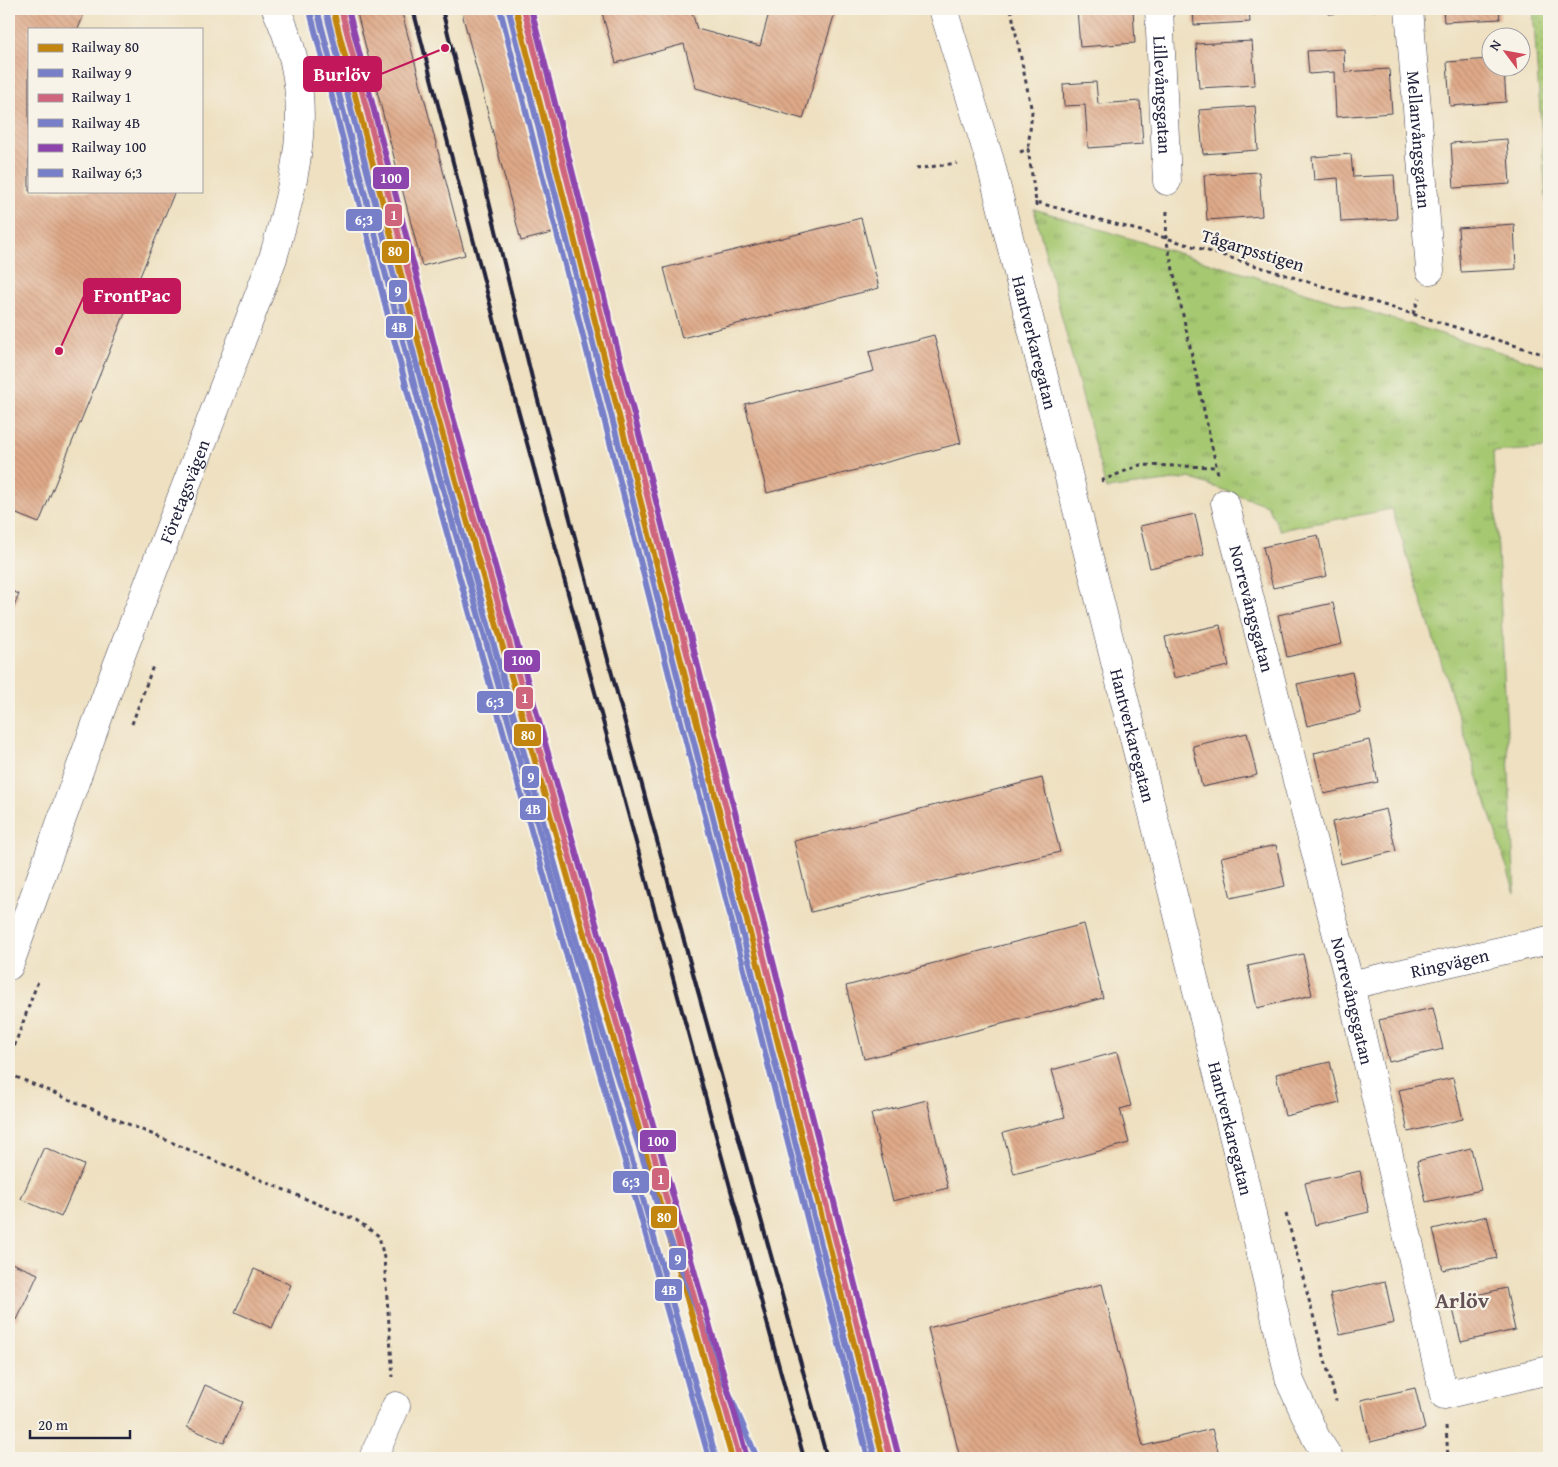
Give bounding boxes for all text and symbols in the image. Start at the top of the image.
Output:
legend [28,28,202,192]
north arrow [1480,28,1530,78]
street label: Lillevångsgatan [1147,35,1179,155]
text: N [1484,35,1506,54]
text: Railway 80 [72,36,139,57]
callout: Burlöv [304,57,381,91]
text: Burlöv [313,60,371,88]
text: Railway 9 [72,62,132,83]
street label: Mellanvångsgatan [1401,70,1439,210]
text: Railway 1 [72,86,132,107]
text: Railway 4B [72,112,140,133]
text: Railway 100 [72,136,146,157]
text: Railway 6;3 [72,162,143,183]
line badge: 100 [372,166,410,190]
text: 100 [380,168,402,188]
line badge: 1 [384,203,403,227]
text: 1 [390,205,398,225]
line badge: 6;3 [345,208,383,232]
text: 6;3 [355,210,373,230]
street label: Tågarpsstigen [1198,222,1308,278]
line badge: 80 [381,240,410,264]
text: 80 [388,241,402,261]
street label: Hantverkaregatan [1006,273,1065,412]
callout: FrontPac [84,279,180,313]
line badge: 9 [388,279,408,303]
text: FrontPac [94,281,170,309]
text: 9 [394,281,402,301]
line badge: 4B [385,315,414,339]
text: 4B [391,317,407,337]
street label: Företagsvägen [152,435,216,547]
street label: Norrevångsgatan [1223,542,1282,675]
line badge: 100 [503,649,541,673]
text: 100 [511,650,533,670]
street label: Hantverkaregatan [1104,666,1163,805]
line badge: 1 [515,686,534,710]
text: 1 [521,688,529,708]
line badge: 6;3 [476,690,514,714]
text: 6;3 [486,692,504,712]
line badge: 80 [513,723,542,747]
text: 80 [521,725,535,745]
line badge: 9 [521,765,540,789]
text: 9 [527,767,535,787]
line badge: 4B [519,797,547,821]
text: 4B [525,799,541,819]
street label: Norrevångsgatan [1325,934,1381,1067]
street label: Ringvägen [1408,941,1491,984]
street label: Hantverkaregatan [1202,1058,1261,1198]
line badge: 100 [639,1129,677,1153]
text: 100 [647,1131,669,1151]
line badge: 1 [651,1167,670,1191]
text: 1 [657,1169,665,1189]
line badge: 6;3 [612,1170,650,1194]
text: 6;3 [622,1172,640,1192]
line badge: 80 [650,1205,678,1229]
text: 80 [657,1207,671,1227]
line badge: 9 [668,1247,687,1271]
text: 9 [674,1249,682,1269]
line badge: 4B [654,1278,683,1302]
text: 4B [661,1280,677,1300]
district label: Arlöv [1435,1284,1490,1316]
scale bar [30,1407,130,1439]
text: 20 m [38,1414,69,1435]

